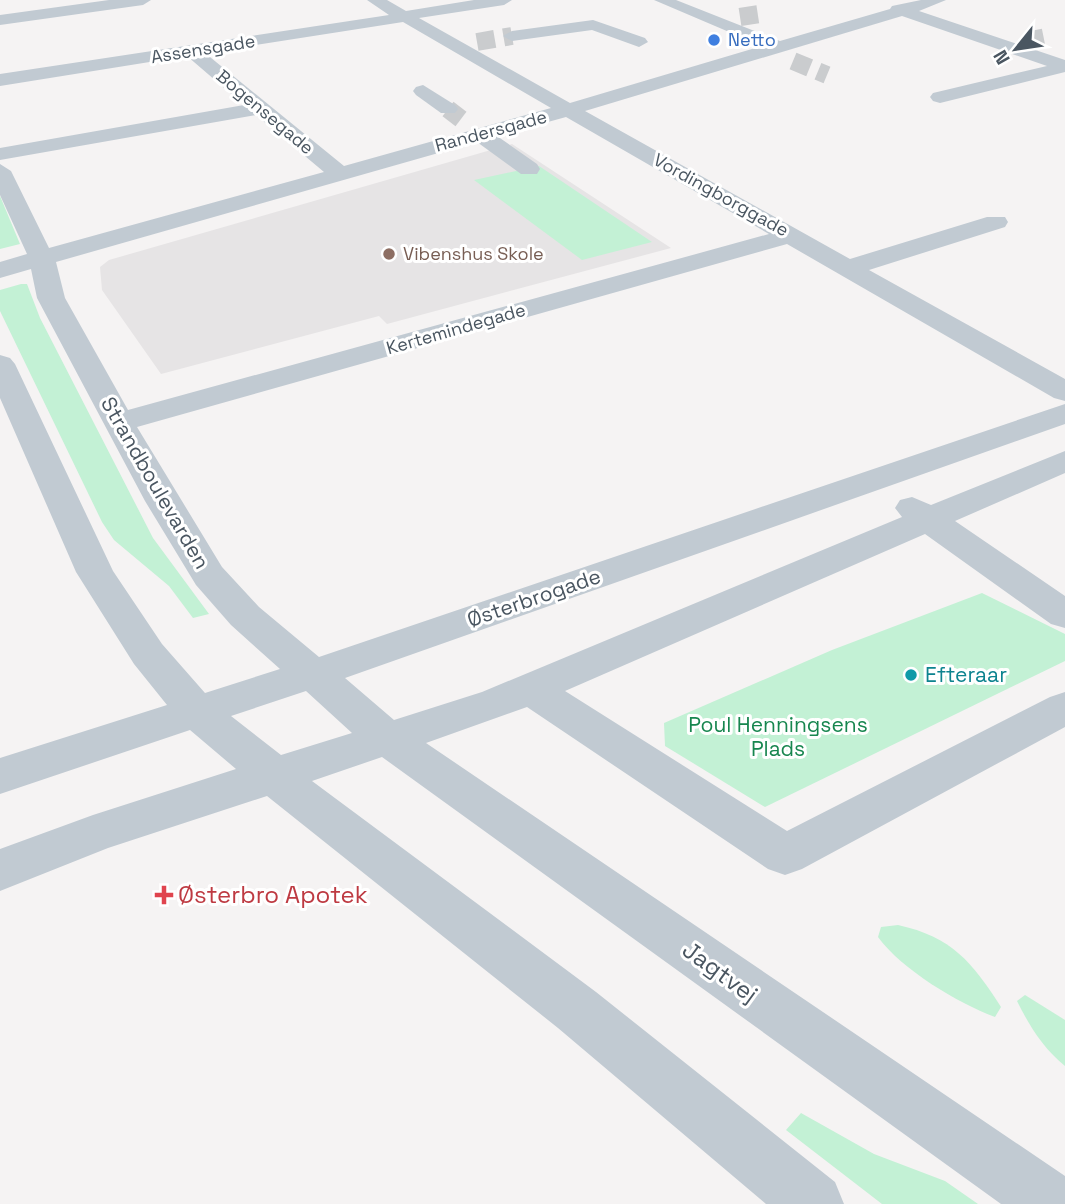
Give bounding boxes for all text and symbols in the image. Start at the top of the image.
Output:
north arrow [981,14,1051,84]
place label: Netto [728,28,776,51]
street label: Assensgade [149,29,257,68]
marker: Netto [706,32,722,48]
text: N [988,45,1016,69]
street label: Bogensegade [212,64,319,159]
street label: Randersgade [432,105,549,157]
street label: Vordingborggade [650,148,793,241]
place label: Vibenshus Skole [403,242,544,265]
marker: Vibenshus Skole [381,246,397,262]
street label: Kertemindegade [384,298,528,359]
street label: Strandboulevarden [95,392,216,574]
street label: Østerbrogade [463,562,604,633]
place label: Efteraar [925,661,1007,688]
marker: Efteraar [903,667,919,683]
park label: Poul Henningsens Plads [688,711,868,762]
place label: Østerbro Apotek [178,879,368,910]
marker: Østerbro Apotek [156,887,172,903]
street label: Jagtvej [676,934,764,1009]

